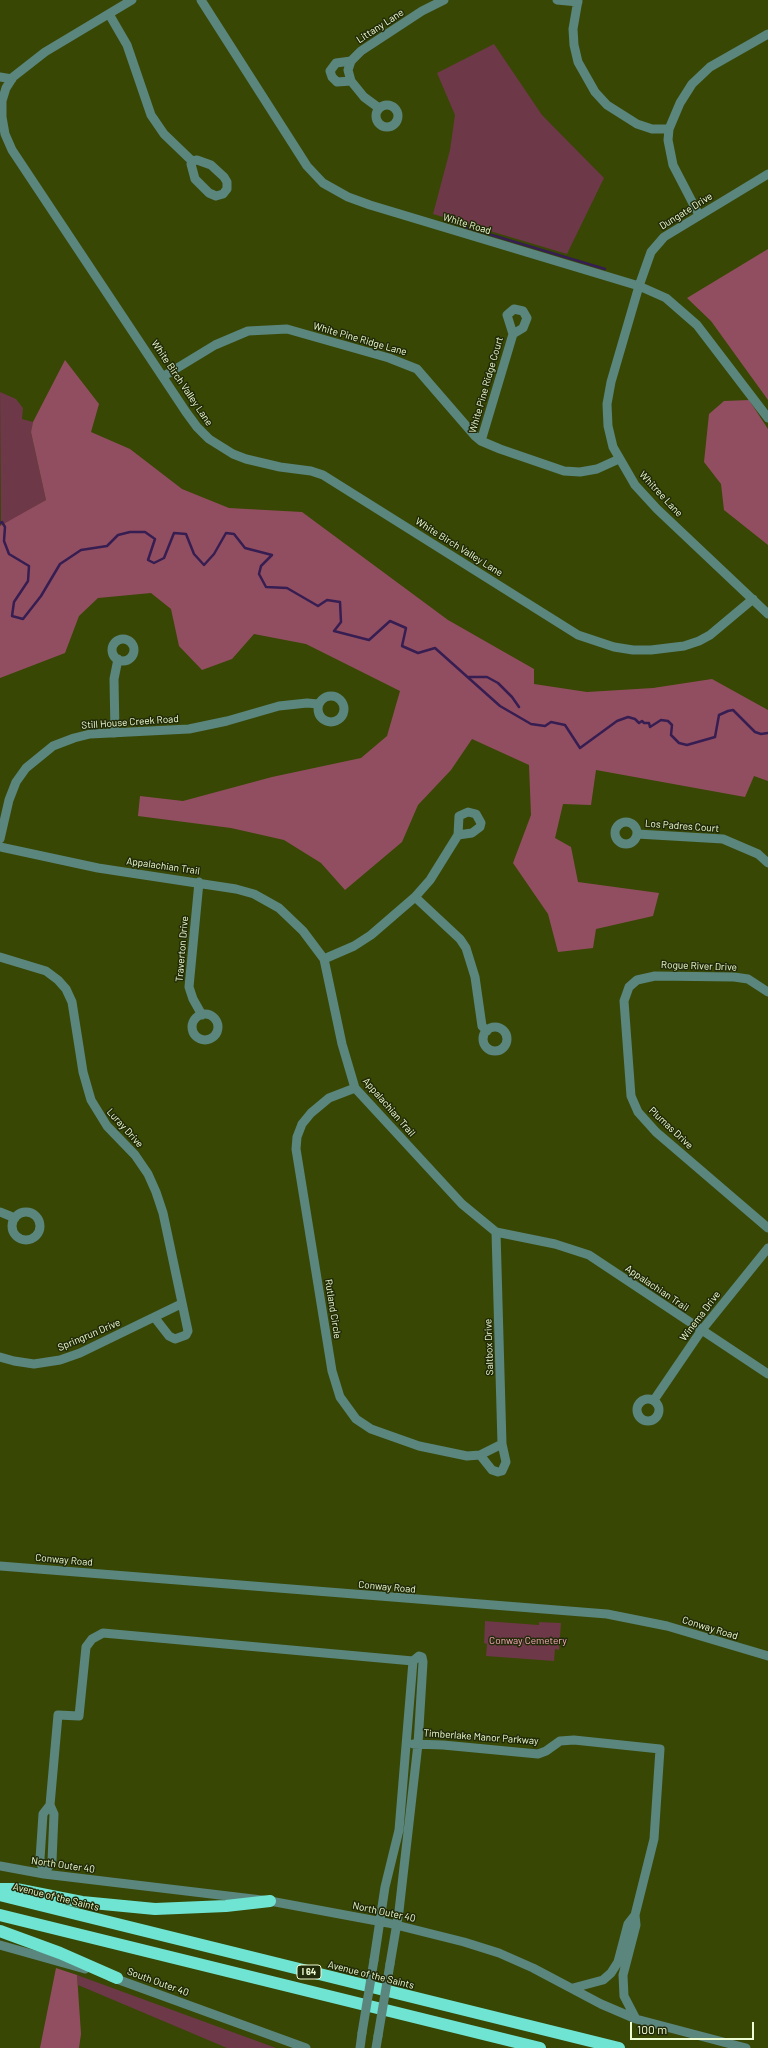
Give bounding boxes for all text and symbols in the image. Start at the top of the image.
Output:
street label: Littany Lane [354,6,406,46]
street label: Dungate Drive [657,190,715,232]
street label: White Road [442,211,492,237]
street label: White Pine Ridge Lane [312,320,408,358]
street label: White Pine Ridge Court [466,335,506,435]
street label: White Birch Valley Lane [149,338,215,428]
street label: Whitree Lane [637,469,685,519]
street label: White Birch Valley Lane [413,515,505,579]
street label: Still House Creek Road [81,713,179,731]
street label: Los Padres Court [645,817,719,835]
street label: Appalachian Trail [126,855,200,877]
street label: Traverton Drive [173,916,191,982]
street label: Rogue River Drive [661,959,737,973]
street label: Appalachian Trail [360,1075,418,1139]
street label: Plumas Drive [646,1104,696,1152]
street label: Luray Drive [104,1106,146,1150]
street label: Appalachian Trail [623,1262,691,1314]
street label: Rutland Circle [322,1278,344,1340]
street label: Winema Drive [677,1289,723,1343]
street label: Springrun Drive [56,1316,122,1354]
street label: Saltbox Drive [482,1318,496,1376]
street label: Conway Road [35,1552,93,1568]
street label: Conway Road [358,1579,416,1595]
street label: Conway Road [681,1614,739,1642]
park label: Conway Cemetery [489,1635,567,1647]
street label: Timberlake Manor Parkway [423,1727,539,1747]
street label: North Outer 40 [30,1855,96,1875]
street label: Avenue of the Saints [12,1880,100,1914]
street label: North Outer 40 [351,1899,417,1925]
street label: Avenue of the Saints [327,1958,415,1992]
street label: South Outer 40 [125,1965,191,1999]
road number: I 64 [297,1965,321,1979]
scale bar [632,2014,756,2040]
text: 100 m [637,2022,667,2036]

